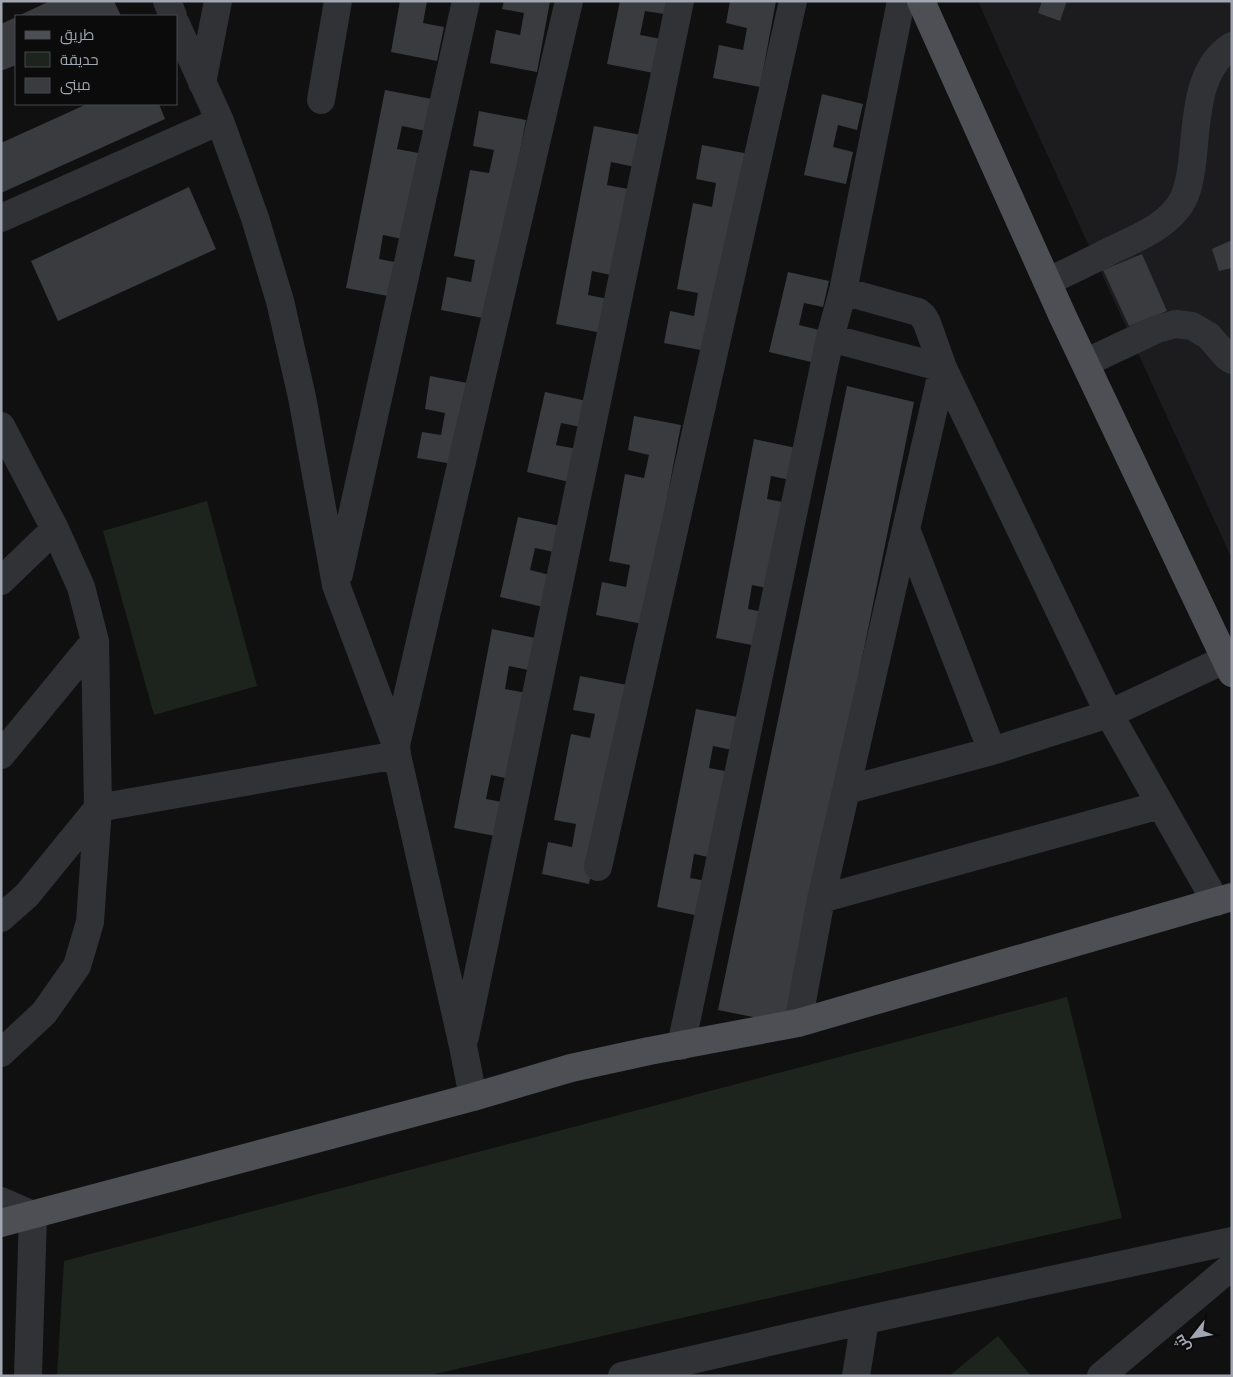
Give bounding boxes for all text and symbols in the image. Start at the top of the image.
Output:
legend [15,15,178,105]
text: طريق [60,26,94,45]
text: حديقة [60,51,99,69]
text: مبنى [60,76,91,95]
north arrow [1168,1312,1218,1362]
text: ش [1170,1331,1194,1356]

